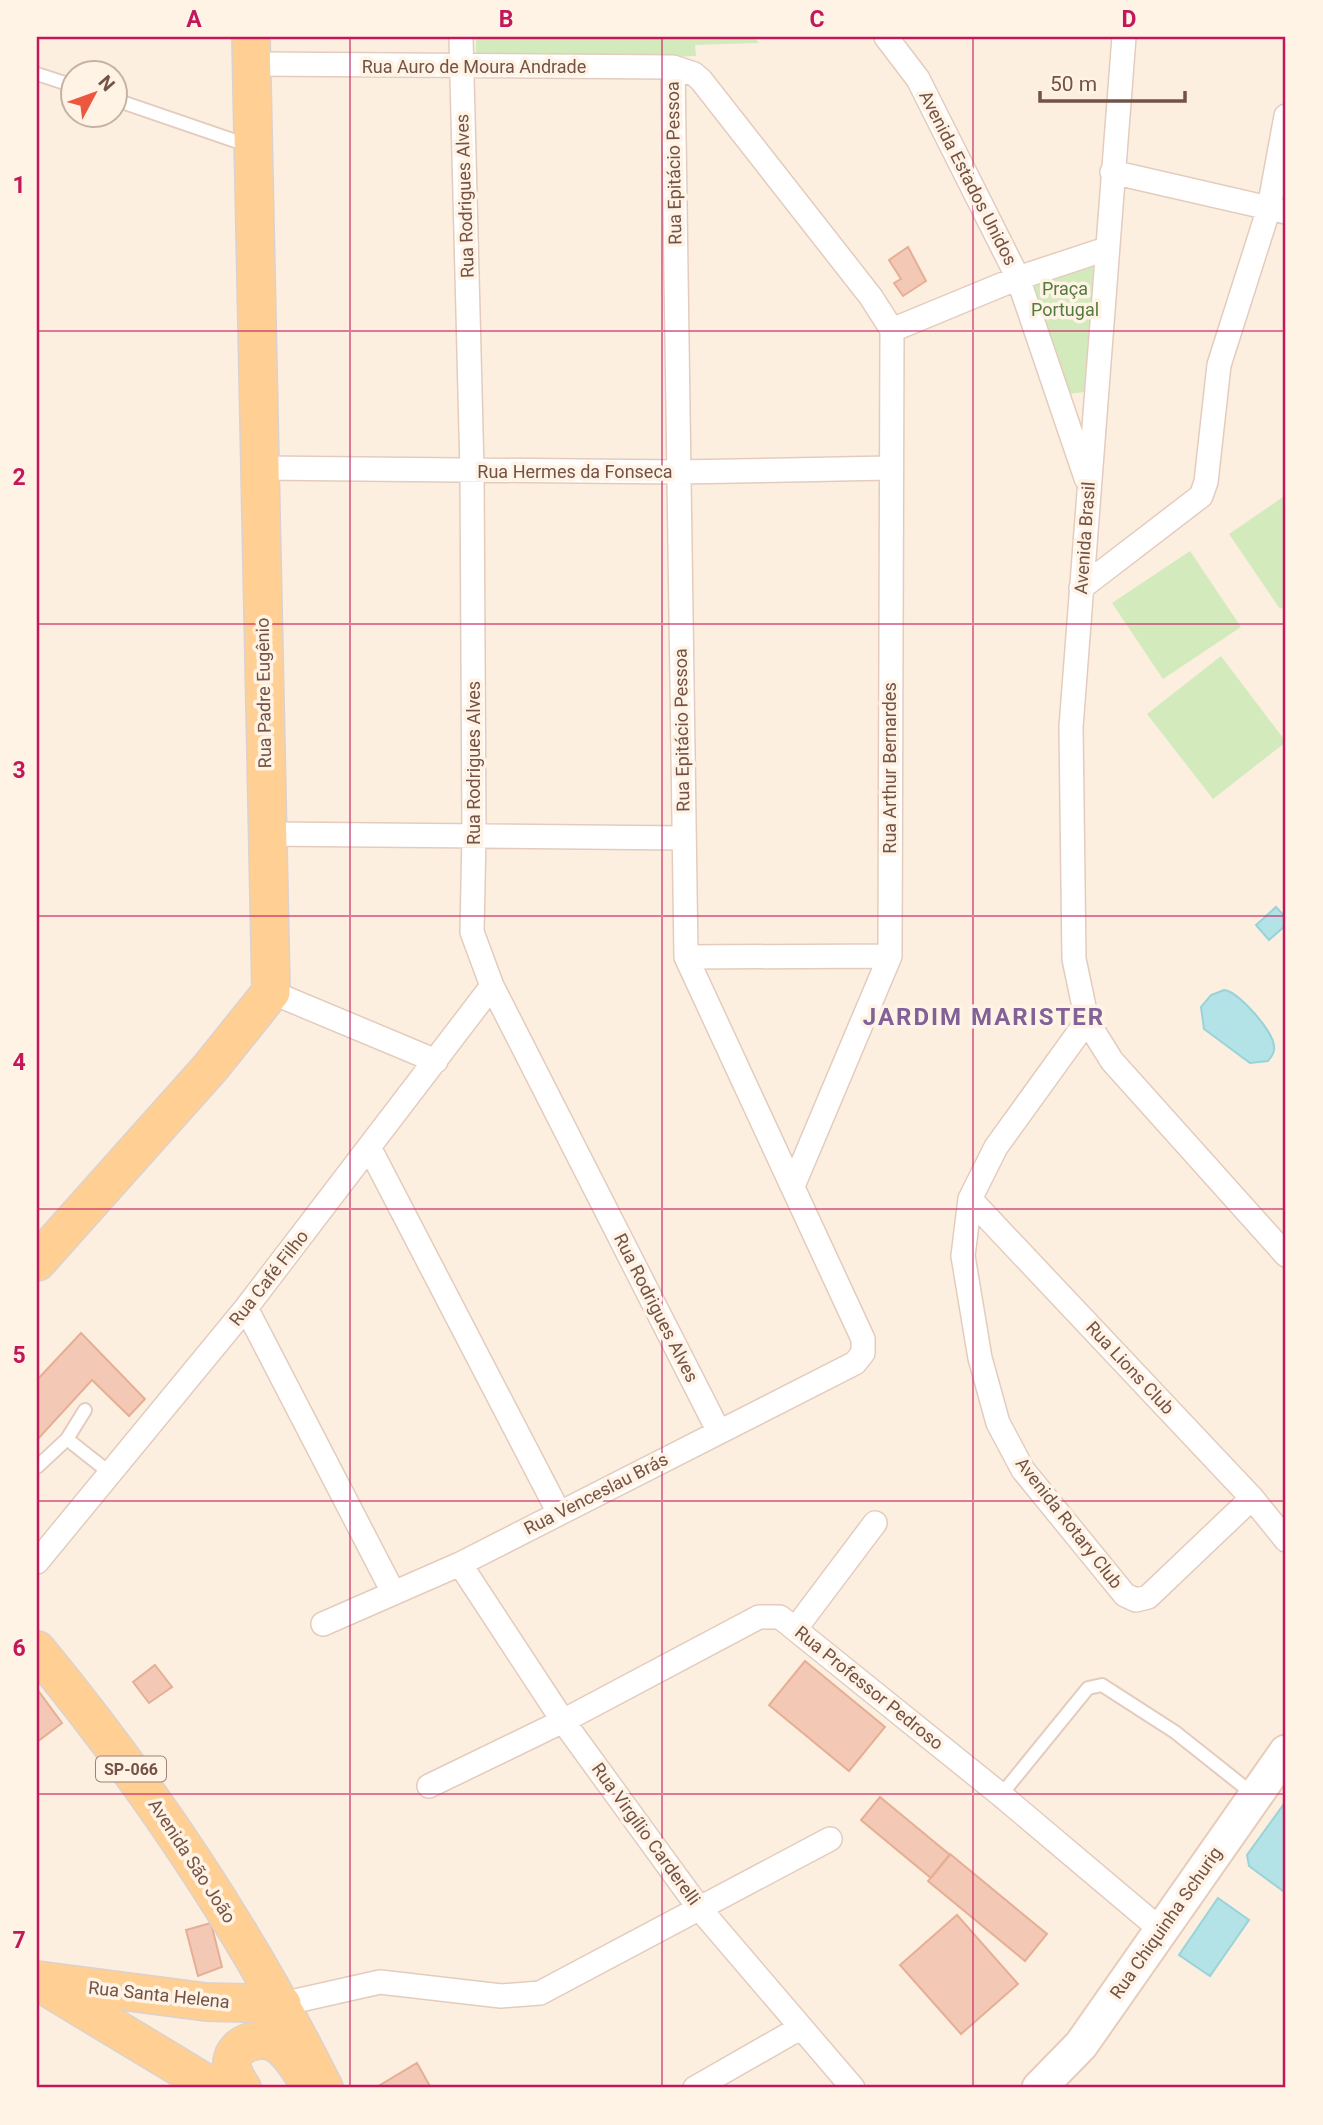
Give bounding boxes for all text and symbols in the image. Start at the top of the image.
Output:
text: A [186,6,202,33]
text: B [499,6,513,33]
text: C [809,6,825,33]
text: D [1122,6,1136,33]
street label: Rua Auro de Moura Andrade [362,56,586,77]
north arrow [60,60,130,130]
scale bar [1040,60,1185,104]
text: N [93,71,120,96]
text: 50 m [1050,72,1097,96]
street label: Rua Epitácio Pessoa [662,81,685,245]
street label: Avenida Estados Unidos [915,87,1022,269]
street label: Rua Rodrigues Alves [451,114,478,278]
text: 1 [12,172,26,199]
park label: Praça Portugal [1031,278,1099,320]
street label: Rua Hermes da Fonseca [477,461,673,482]
text: 2 [12,464,26,491]
street label: Avenida Brasil [1070,481,1099,595]
street label: Rua Padre Eugênio [252,618,275,769]
street label: Rua Epitácio Pessoa [670,648,693,812]
street label: Rua Rodrigues Alves [463,681,484,845]
street label: Rua Arthur Bernardes [879,682,900,854]
text: 3 [12,757,26,784]
district label: JARDIM MARISTER [863,1003,1105,1031]
text: 4 [12,1049,26,1076]
street label: Rua Café Filho [225,1226,313,1330]
street label: Rua Rodrigues Alves [610,1230,703,1386]
street label: Rua Lions Club [1082,1317,1179,1418]
text: 5 [12,1342,26,1369]
street label: Rua Venceslau Brás [520,1448,671,1539]
street label: Avenida Rotary Club [1012,1453,1127,1592]
street label: Rua Professor Pedroso [791,1621,948,1754]
text: 6 [12,1635,26,1662]
road number: SP-066 [96,1756,166,1782]
street label: Rua Virgílio Carderelli [588,1758,705,1909]
street label: Avenida São João [144,1795,240,1927]
street label: Rua Chiquinha Schurig [1105,1843,1226,2003]
text: 7 [12,1927,26,1954]
street label: Rua Santa Helena [87,1977,231,2012]

